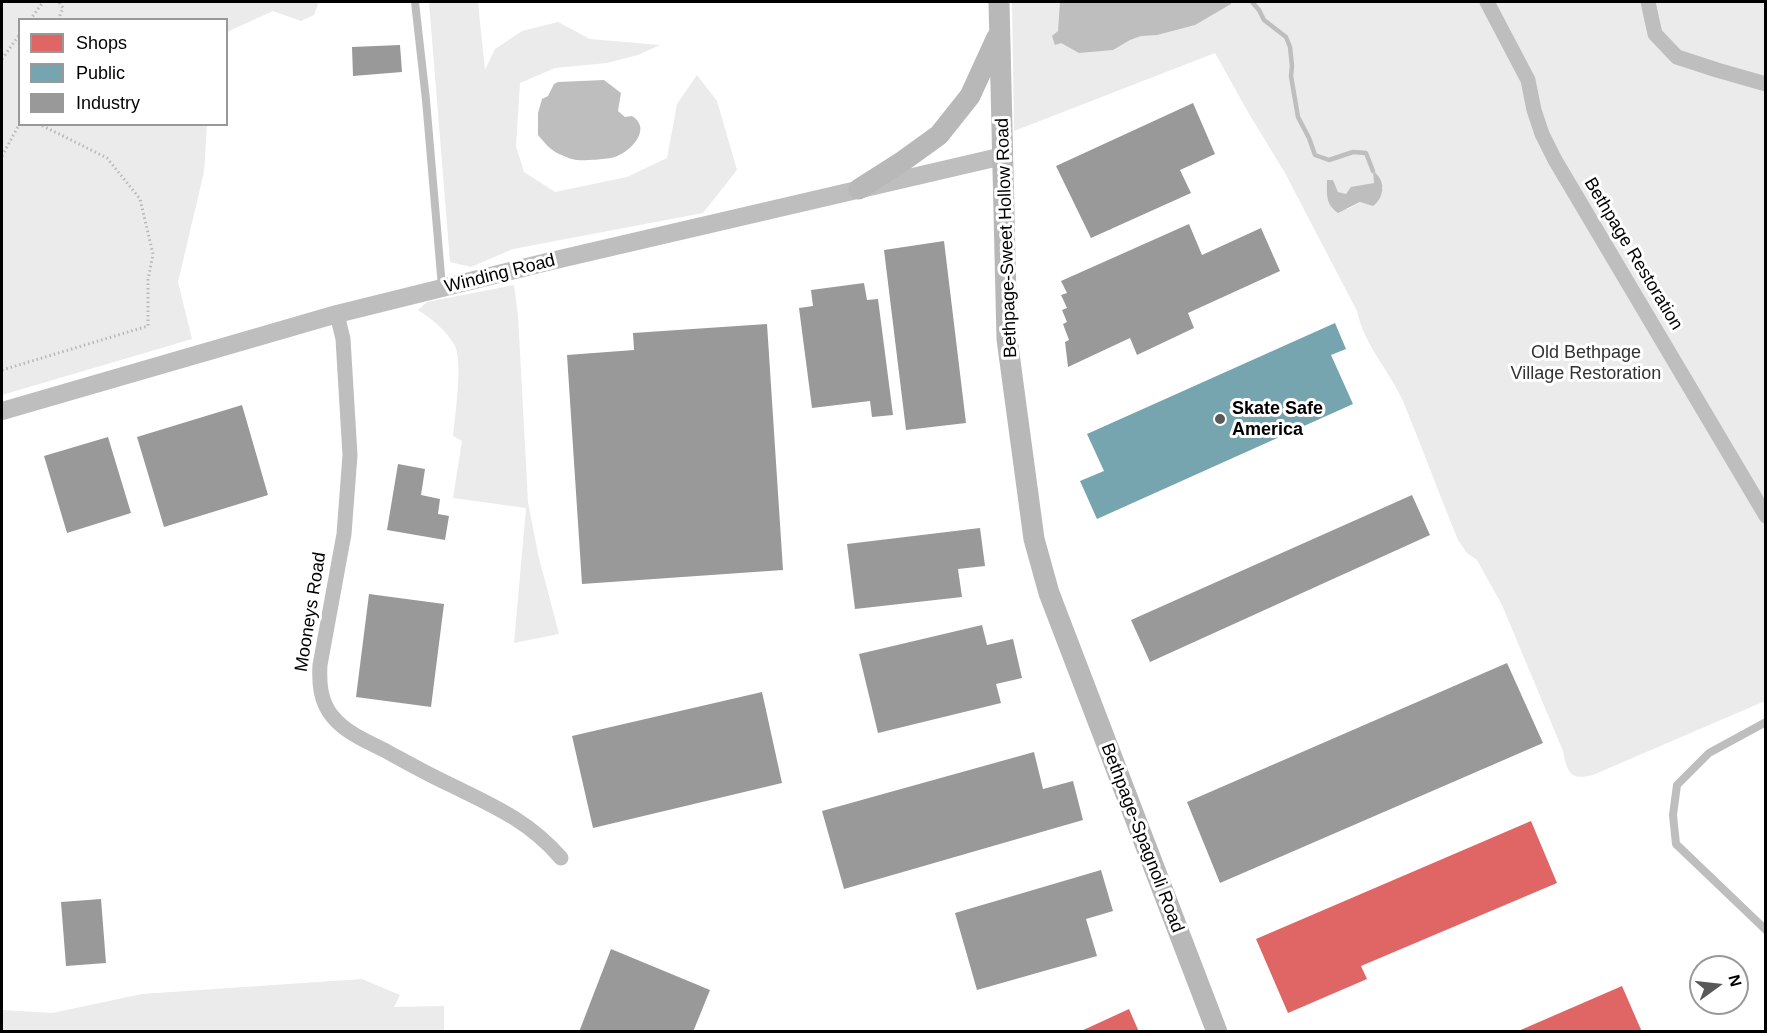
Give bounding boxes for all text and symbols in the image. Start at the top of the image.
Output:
legend [18,18,228,126]
text: Shops [76,33,127,53]
text: Public [76,63,125,83]
text: Industry [76,93,140,113]
street label: Bethpage-Sweet Hollow Road [992,118,1022,358]
street label: Bethpage Restoration [1579,174,1687,334]
street label: Winding Road [443,250,557,298]
park label: Old Bethpage Village Restoration [1511,342,1661,385]
place label: Skate Safe America [1232,398,1323,440]
marker: Skate Safe America [1213,412,1227,426]
street label: Mooneys Road [291,551,331,673]
street label: Bethpage-Spagnoli Road [1096,740,1188,936]
north arrow [1689,955,1749,1015]
text: N [1725,973,1745,989]

